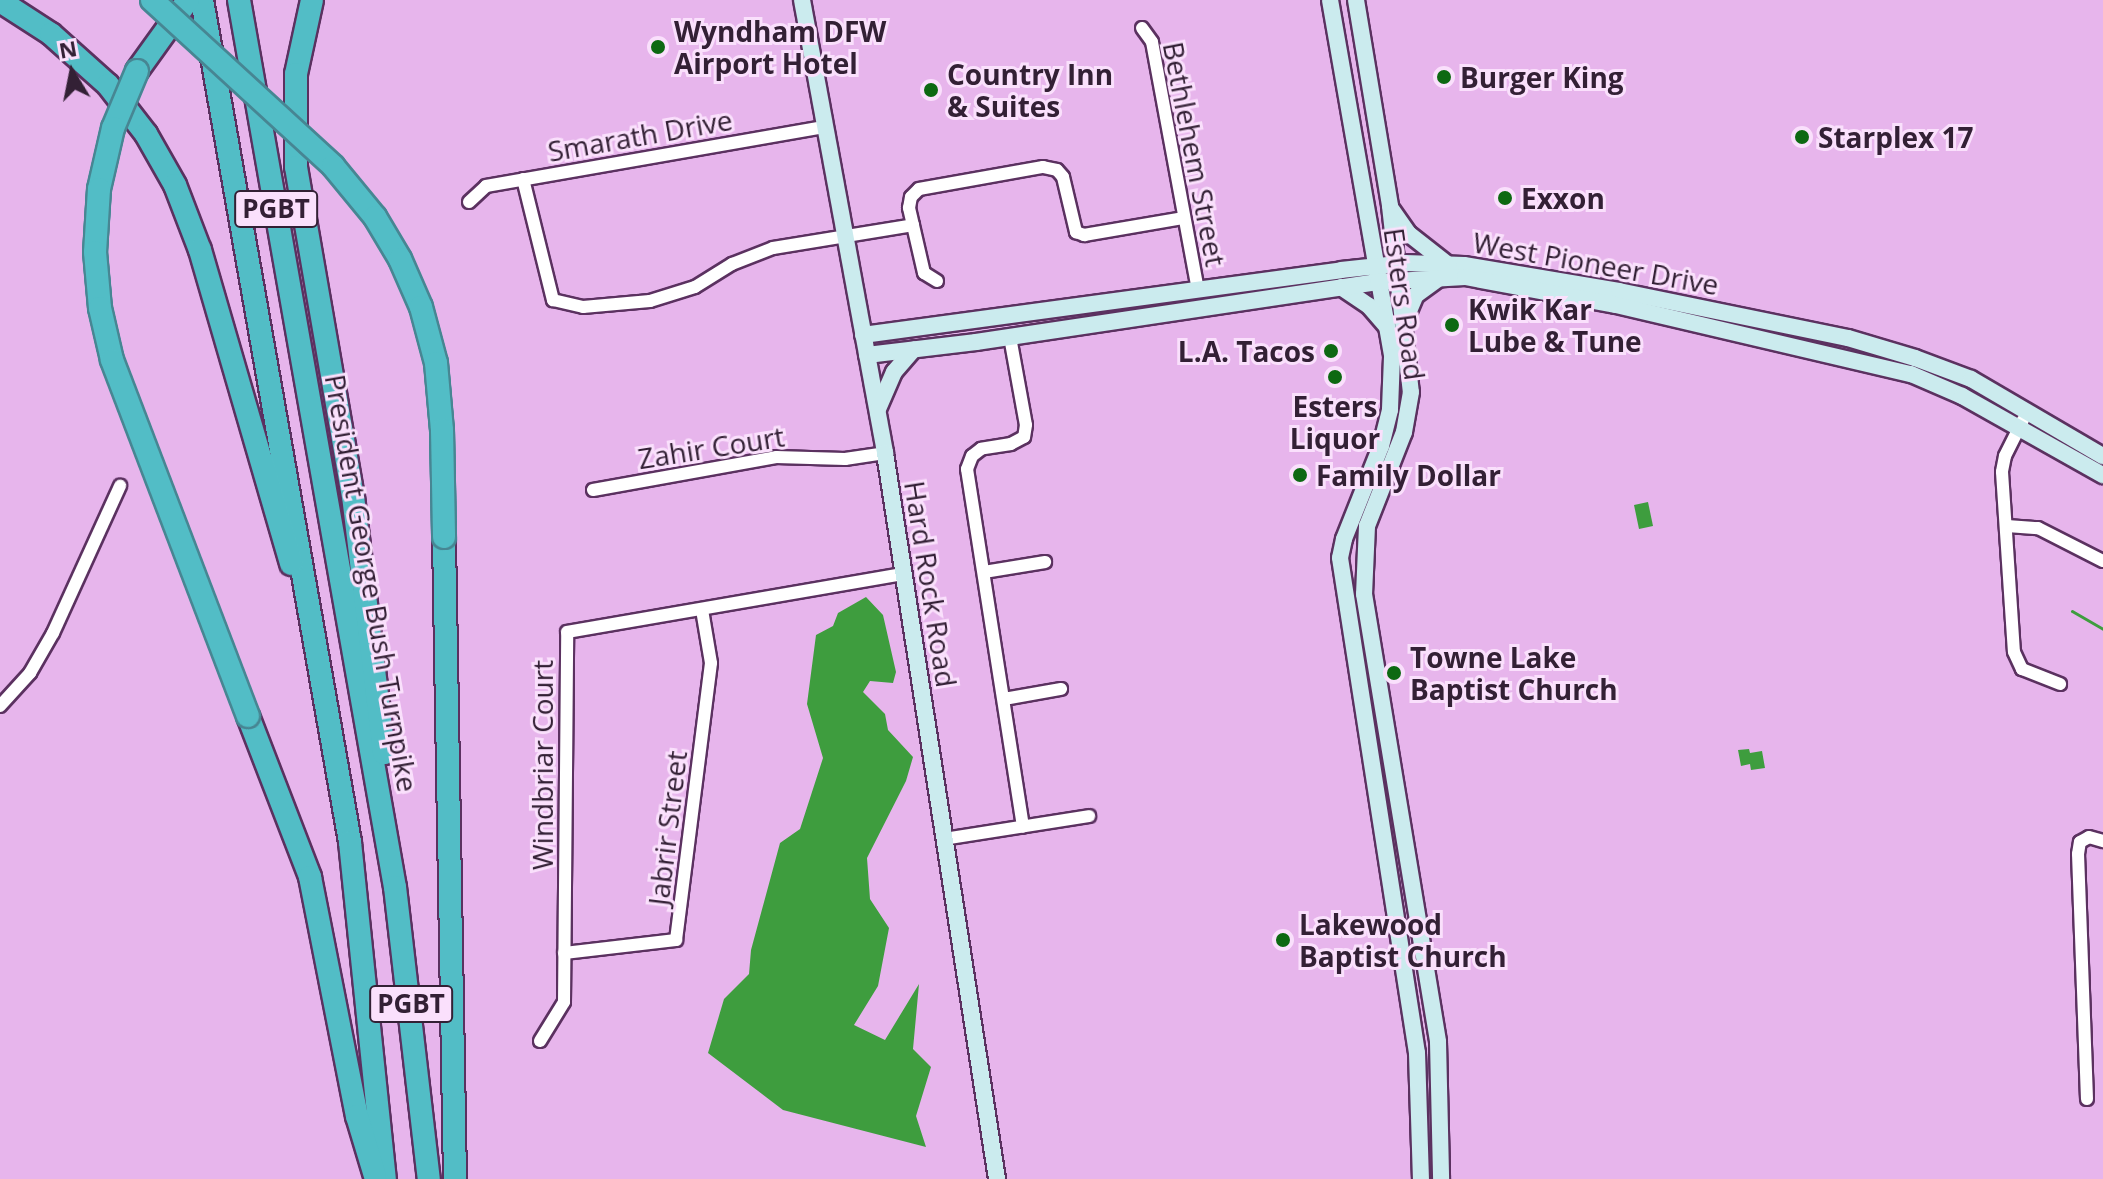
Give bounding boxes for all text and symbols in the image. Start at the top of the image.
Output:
place label: Wyndham DFW Airport Hotel [674,14,886,80]
north arrow [32,32,112,112]
text: N [56,32,79,65]
marker: Wyndham DFW Airport Hotel [649,38,667,56]
street label: Bethlehem Street [1157,39,1233,269]
place label: Country Inn & Suites [947,57,1113,123]
place label: Burger King [1460,60,1624,94]
marker: Burger King [1435,68,1453,86]
marker: Country Inn & Suites [922,81,940,99]
street label: Smarath Drive [545,102,735,168]
place label: Starplex 17 [1818,120,1973,154]
marker: Starplex 17 [1793,128,1811,146]
place label: Exxon [1521,181,1605,215]
road number: PGBT [234,187,318,231]
marker: Exxon [1496,189,1514,207]
street label: West Pioneer Drive [1471,225,1721,301]
street label: Esters Road [1378,226,1432,382]
place label: Kwik Kar Lube & Tune [1468,292,1642,358]
marker: Kwik Kar Lube & Tune [1443,316,1461,334]
place label: L.A. Tacos [1178,334,1315,368]
marker: L.A. Tacos [1322,342,1340,360]
marker: Esters Liquor [1326,368,1344,386]
street label: President George Bush Turnpike [319,372,425,794]
place label: Esters Liquor [1290,389,1380,455]
street label: Zahir Court [635,419,787,475]
place label: Family Dollar [1316,458,1501,492]
marker: Family Dollar [1291,466,1309,484]
street label: Hard Rock Road [898,478,964,690]
place label: Towne Lake Baptist Church [1410,640,1618,706]
street label: Windbriar Court [525,660,559,870]
marker: Towne Lake Baptist Church [1385,664,1403,682]
street label: Jabrir Street [641,749,693,907]
place label: Lakewood Baptist Church [1299,907,1507,973]
marker: Lakewood Baptist Church [1274,931,1292,949]
road number: PGBT [369,982,453,1026]

